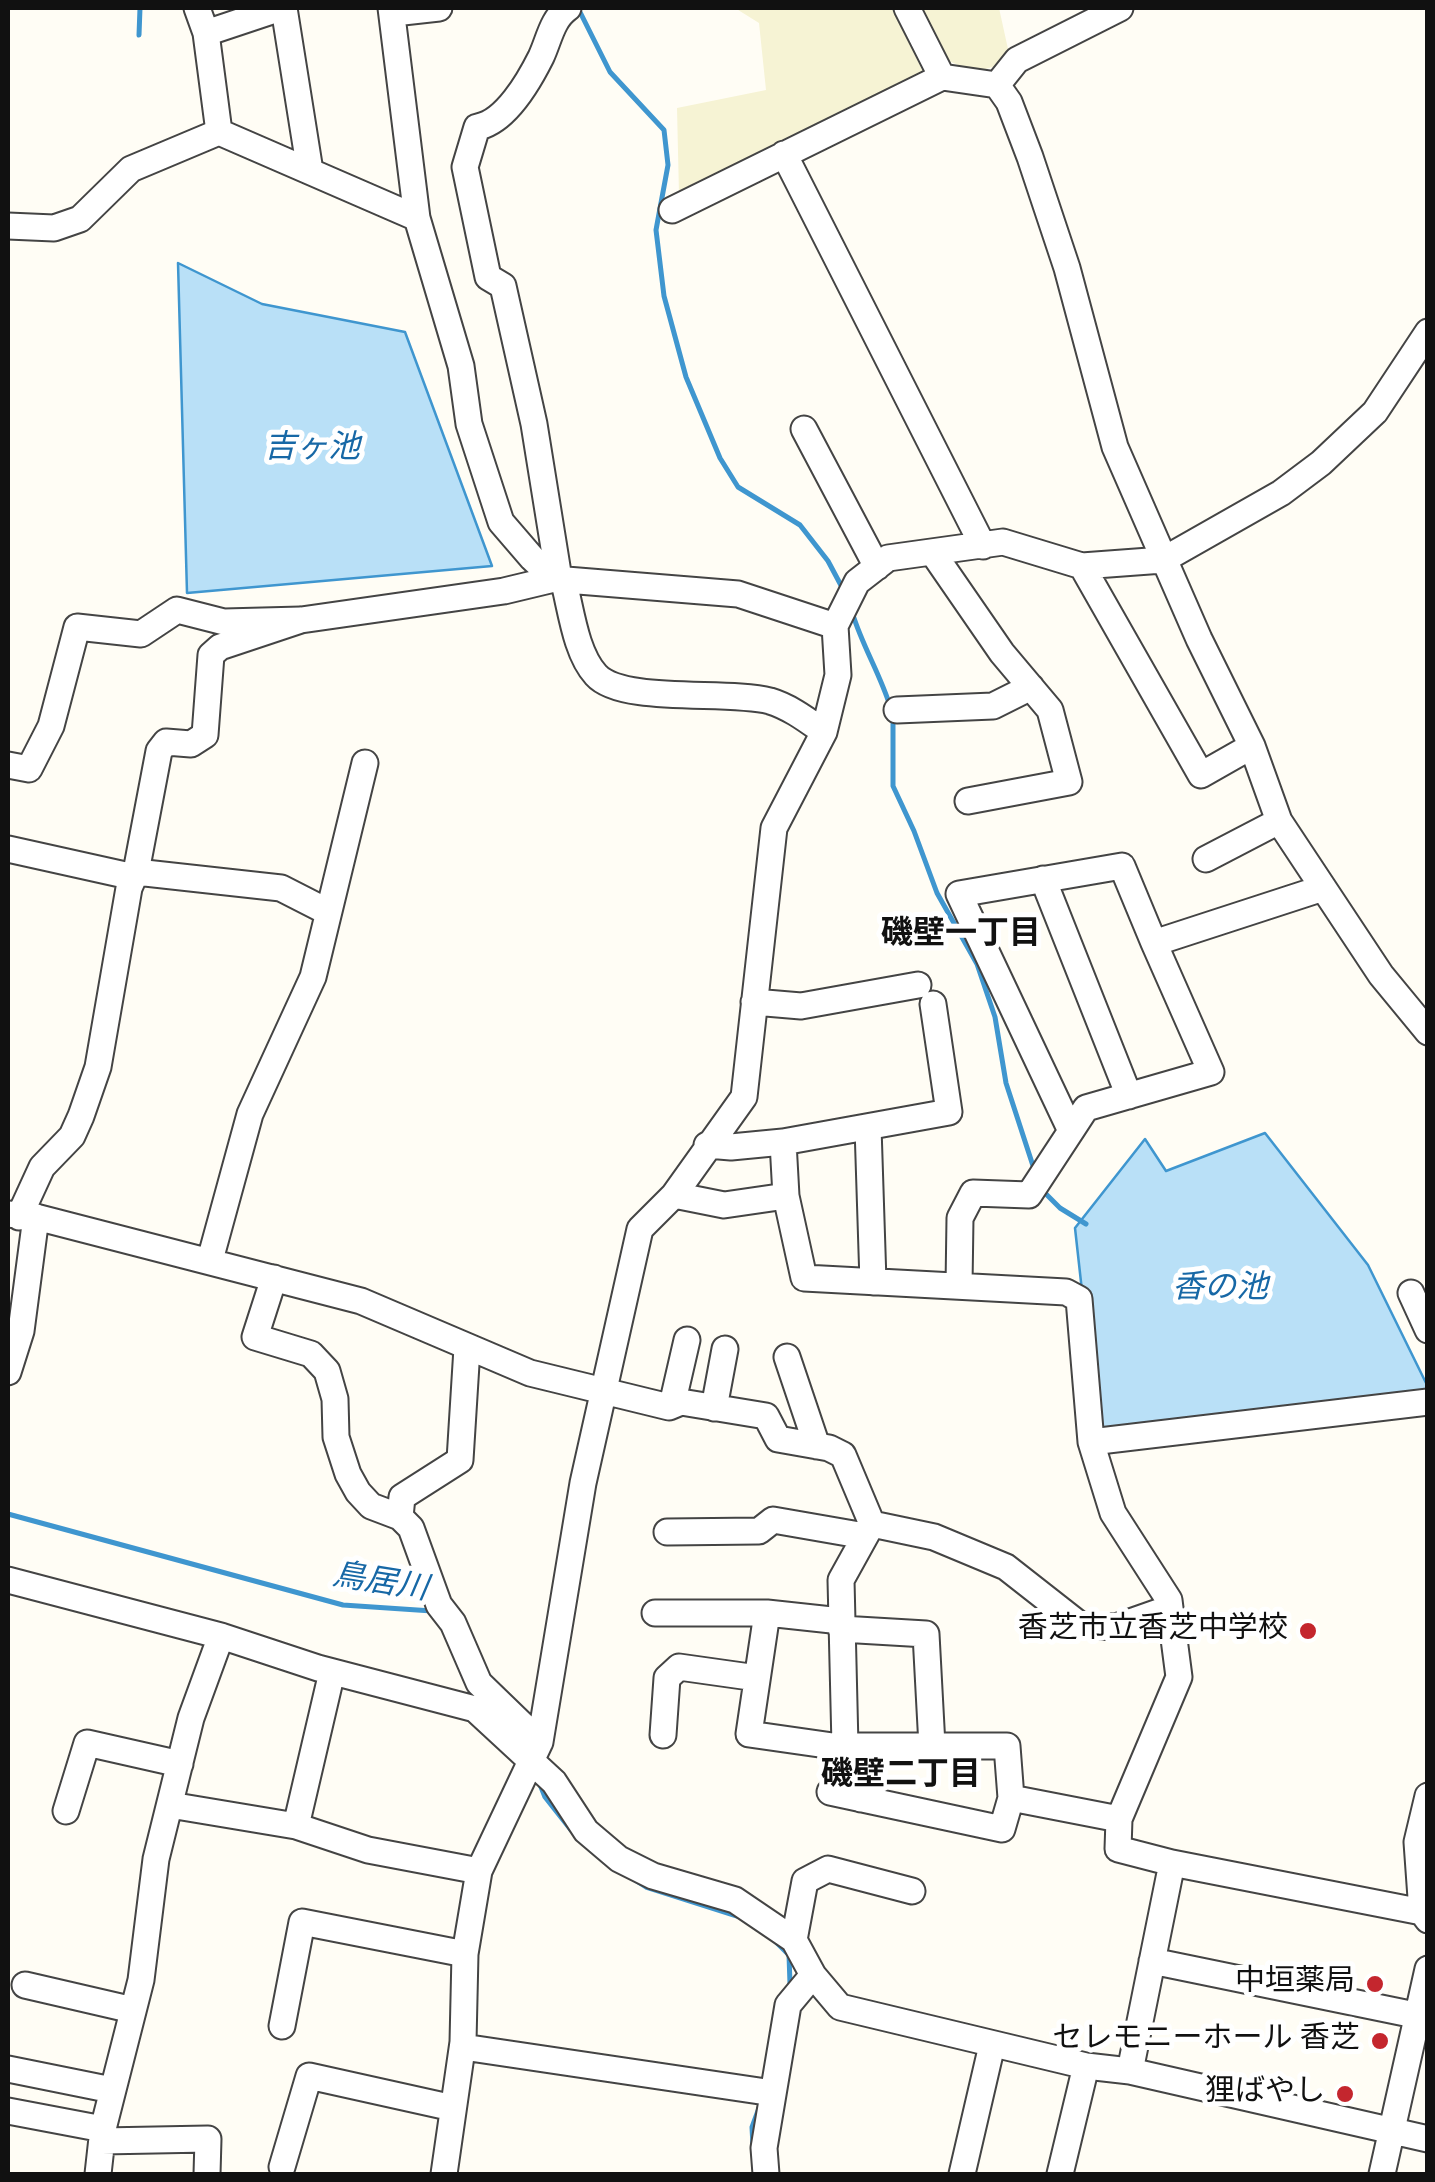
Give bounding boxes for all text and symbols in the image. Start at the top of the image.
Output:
water label: 吉ヶ池 [264,432,360,470]
district label: 磯壁一丁目 [881,918,1041,956]
water label: 香の池 [1172,1272,1268,1310]
water label: 鳥居川 [330,1559,430,1611]
place label: 香芝市立香芝中学校 [1018,1613,1288,1649]
marker: 香芝市立香芝中学校 [1297,1620,1319,1642]
district label: 磯壁二丁目 [821,1759,981,1797]
place label: 中垣薬局 [1235,1966,1355,2002]
marker: 中垣薬局 [1364,1973,1386,1995]
place label: セレモニーホール 香芝 [1053,2023,1360,2059]
marker: セレモニーホール 香芝 [1369,2030,1391,2052]
place label: 狸ばやし [1205,2076,1325,2112]
marker: 狸ばやし [1334,2083,1356,2105]

